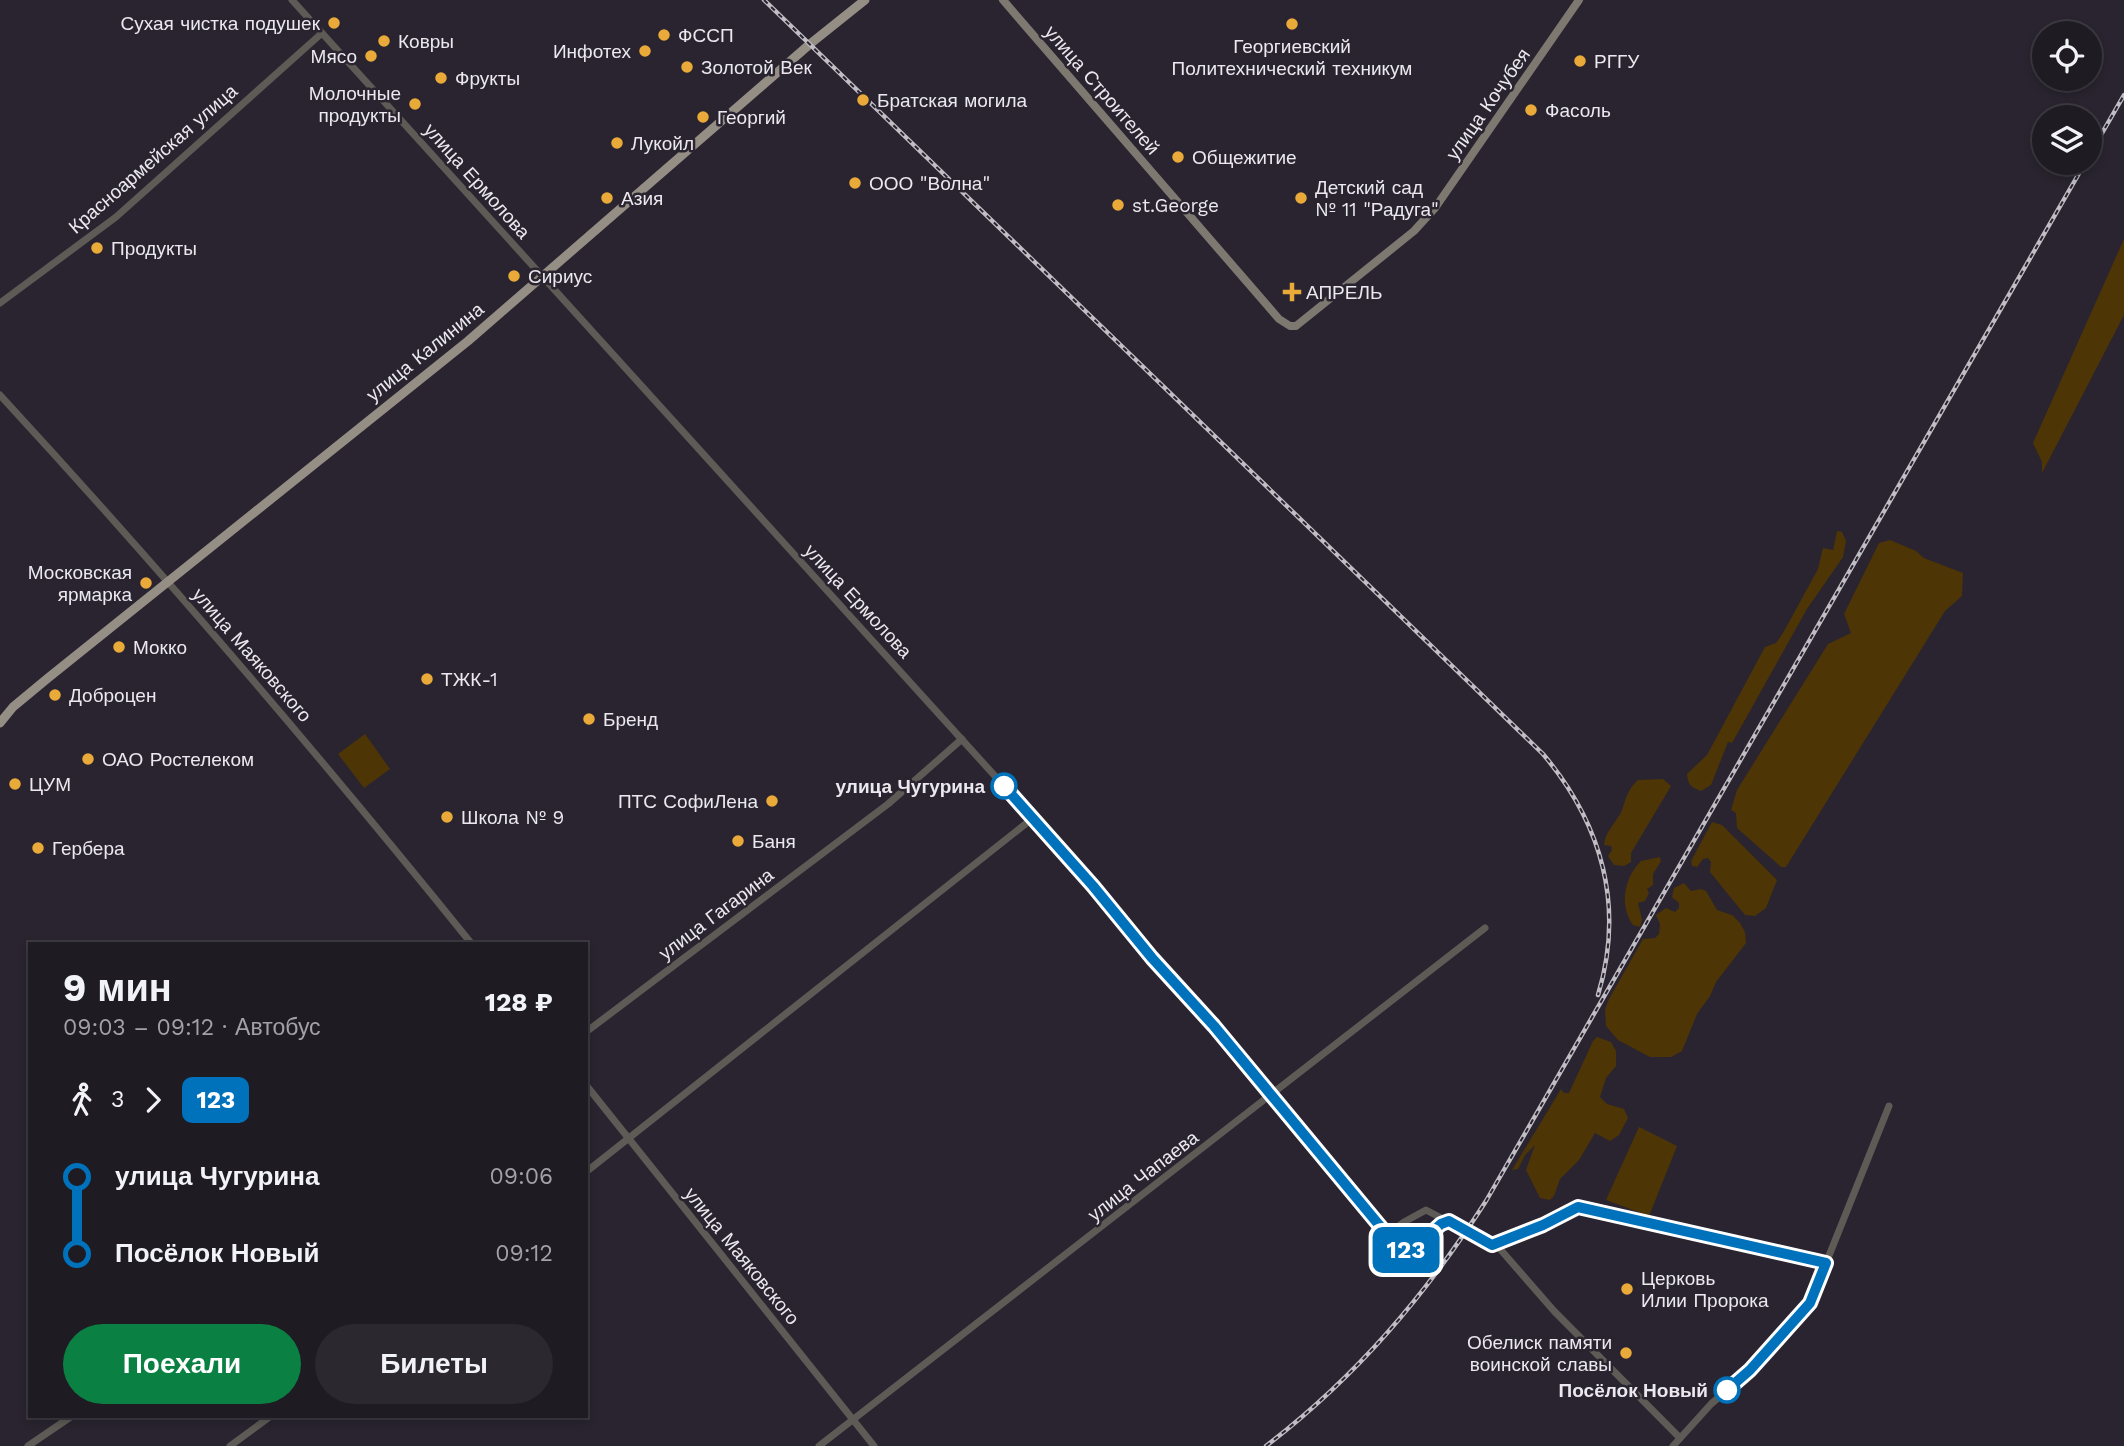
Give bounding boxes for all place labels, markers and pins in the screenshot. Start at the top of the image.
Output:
place label: Сухая чистка подушек [121,12,321,35]
marker: Сухая чистка подушек [326,15,342,31]
marker: Георгиевский Политехнический техникум [1284,16,1300,32]
place label: ФССП [678,24,734,47]
marker: ФССП [656,27,672,43]
place label: Ковры [398,30,454,53]
marker: Ковры [376,33,392,49]
place label: Георгиевский Политехнический техникум [1172,35,1412,80]
place label: Инфотех [553,40,631,63]
marker: Инфотех [637,43,653,59]
place label: Мясо [311,45,357,68]
marker: Мясо [363,48,379,64]
place label: РГГУ [1594,50,1640,73]
marker: РГГУ [1572,53,1588,69]
place label: Золотой Век [701,56,812,79]
marker: Золотой Век [679,59,695,75]
place label: Фрукты [455,67,520,90]
marker: Фрукты [433,70,449,86]
place label: Молочные продукты [309,82,401,127]
place label: Братская могила [877,89,1027,112]
marker: Братская могила [855,92,871,108]
marker: Молочные продукты [407,96,423,112]
place label: Фасоль [1545,99,1611,122]
marker: Фасоль [1523,102,1539,118]
place label: Георгий [717,106,786,129]
marker: Георгий [695,109,711,125]
place label: Лукойл [631,132,694,155]
marker: Лукойл [609,135,625,151]
place label: Общежитие [1192,146,1297,169]
marker: Общежитие [1170,149,1186,165]
place label: ООО "Волна" [869,172,990,195]
marker: ООО "Волна" [847,175,863,191]
place label: Детский сад № 11 "Радуга" [1315,176,1439,221]
place label: Азия [621,187,663,210]
marker: Азия [599,190,615,206]
marker: Детский сад № 11 "Радуга" [1293,190,1309,206]
place label: st.George [1132,194,1219,217]
marker: st.George [1110,197,1126,213]
place label: Продукты [111,237,197,260]
marker: Продукты [89,240,105,256]
place label: Сириус [528,265,592,288]
marker: Сириус [506,268,522,284]
place label: АПРЕЛЬ [1306,281,1382,304]
marker: АПРЕЛЬ [1284,284,1300,300]
place label: Московская ярмарка [28,561,132,606]
marker: Московская ярмарка [138,575,154,591]
place label: Мокко [133,636,187,659]
marker: Мокко [111,639,127,655]
place label: ТЖК-1 [441,668,498,691]
marker: ТЖК-1 [419,671,435,687]
place label: Доброцен [69,684,156,707]
marker: Доброцен [47,687,63,703]
place label: Бренд [603,708,658,731]
marker: Бренд [581,711,597,727]
place label: ОАО Ростелеком [102,748,254,771]
marker: ОАО Ростелеком [80,751,96,767]
place label: ЦУМ [29,773,71,796]
marker: улица Чугурина [991,773,1017,799]
place label: улица Чугурина [836,775,985,798]
marker: ЦУМ [7,776,23,792]
place label: ПТС СофиЛена [618,790,758,813]
marker: ПТС СофиЛена [764,793,780,809]
place label: Школа № 9 [461,806,564,829]
marker: Школа № 9 [439,809,455,825]
place label: Баня [752,830,796,853]
marker: Баня [730,833,746,849]
place label: Гербера [52,837,125,860]
marker: Гербера [30,840,46,856]
place label: Церковь Илии Пророка [1641,1267,1769,1312]
marker: Церковь Илии Пророка [1619,1281,1635,1297]
place label: Обелиск памяти воинской славы [1467,1331,1612,1376]
marker: Обелиск памяти воинской славы [1618,1345,1634,1361]
marker: Посёлок Новый [1714,1377,1740,1403]
place label: Посёлок Новый [1559,1379,1708,1402]

